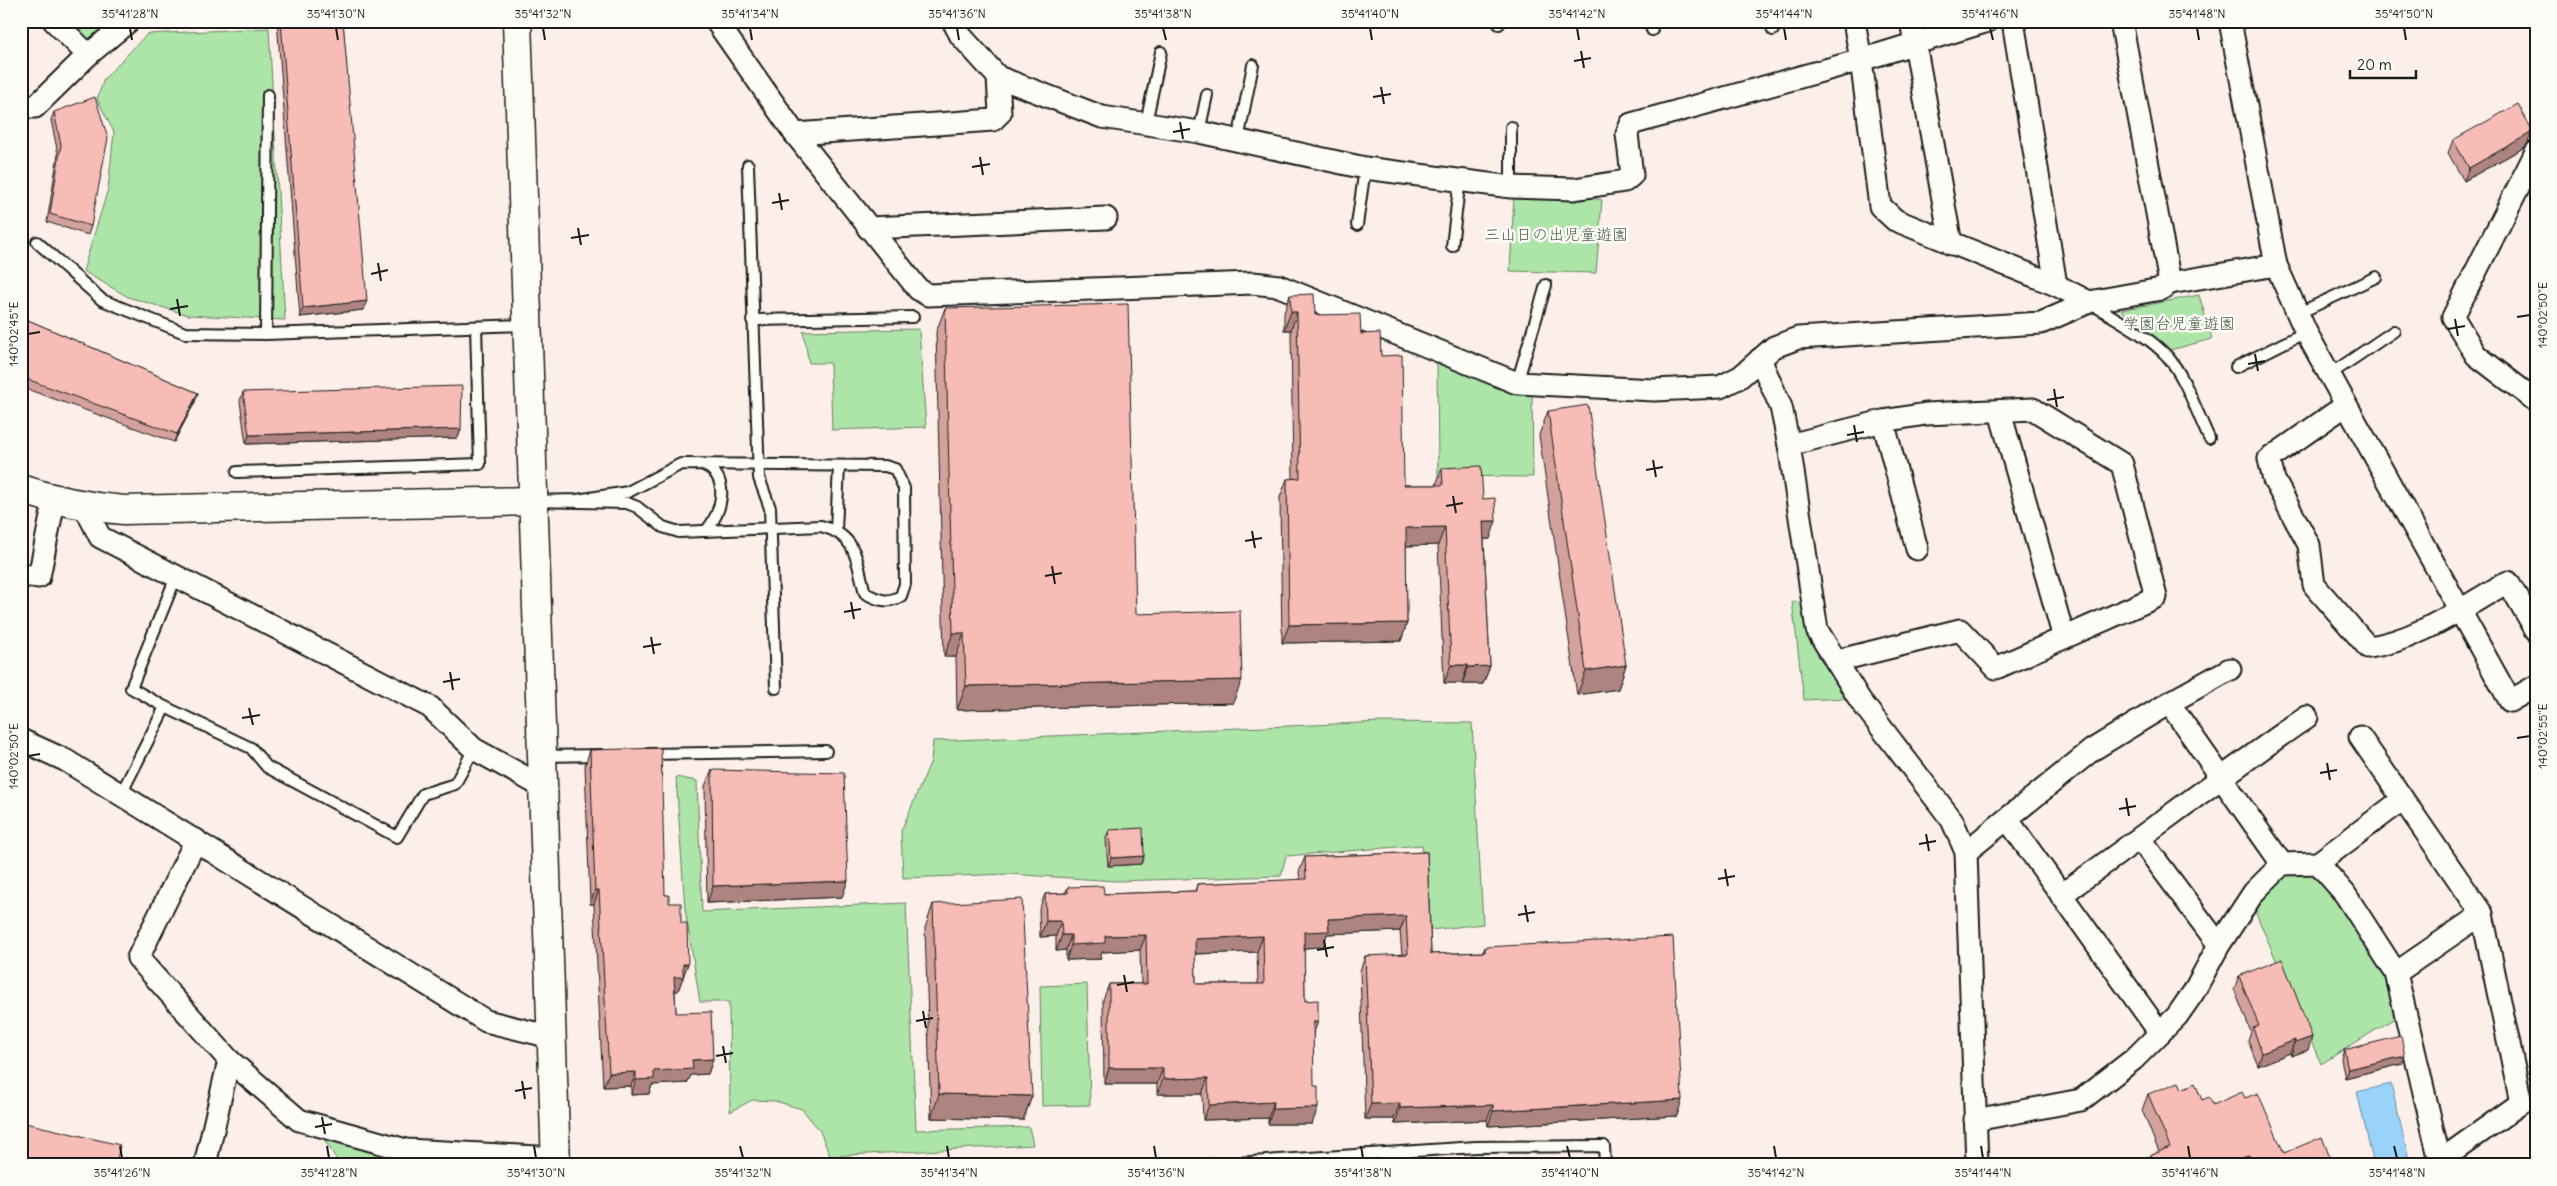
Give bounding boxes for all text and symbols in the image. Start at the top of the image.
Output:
text: 35°41'28"N [101,6,159,21]
text: 35°41'30"N [307,6,365,21]
text: 35°41'32"N [514,6,572,21]
text: 35°41'34"N [721,6,779,21]
text: 35°41'36"N [928,6,986,21]
text: 35°41'38"N [1134,6,1192,21]
text: 35°41'40"N [1341,6,1399,21]
text: 35°41'42"N [1549,6,1605,21]
text: 35°41'44"N [1755,6,1813,21]
text: 35°41'46"N [1961,6,2019,21]
text: 35°41'48"N [2168,6,2226,21]
text: 35°41'50"N [2375,6,2433,21]
scale bar [2350,48,2416,80]
text: 20 m [2357,55,2392,74]
park label: 三山日の出児童遊園 [1484,224,1628,244]
text: 140°02'50"E [2535,282,2550,348]
text: 140°02'45"E [6,301,21,367]
park label: 学園台児童遊園 [2123,313,2235,333]
text: 140°02'55"E [2535,703,2550,769]
text: 140°02'50"E [6,723,21,789]
text: 35°41'26"N [93,1165,151,1180]
text: 35°41'28"N [300,1165,358,1180]
text: 35°41'30"N [507,1165,565,1180]
text: 35°41'32"N [714,1165,772,1180]
text: 35°41'34"N [920,1165,978,1180]
text: 35°41'36"N [1127,1165,1185,1180]
text: 35°41'38"N [1334,1165,1392,1180]
text: 35°41'40"N [1541,1165,1599,1180]
text: 35°41'42"N [1748,1165,1804,1180]
text: 35°41'44"N [1954,1165,2012,1180]
text: 35°41'46"N [2161,1165,2219,1180]
text: 35°41'48"N [2368,1165,2426,1180]

